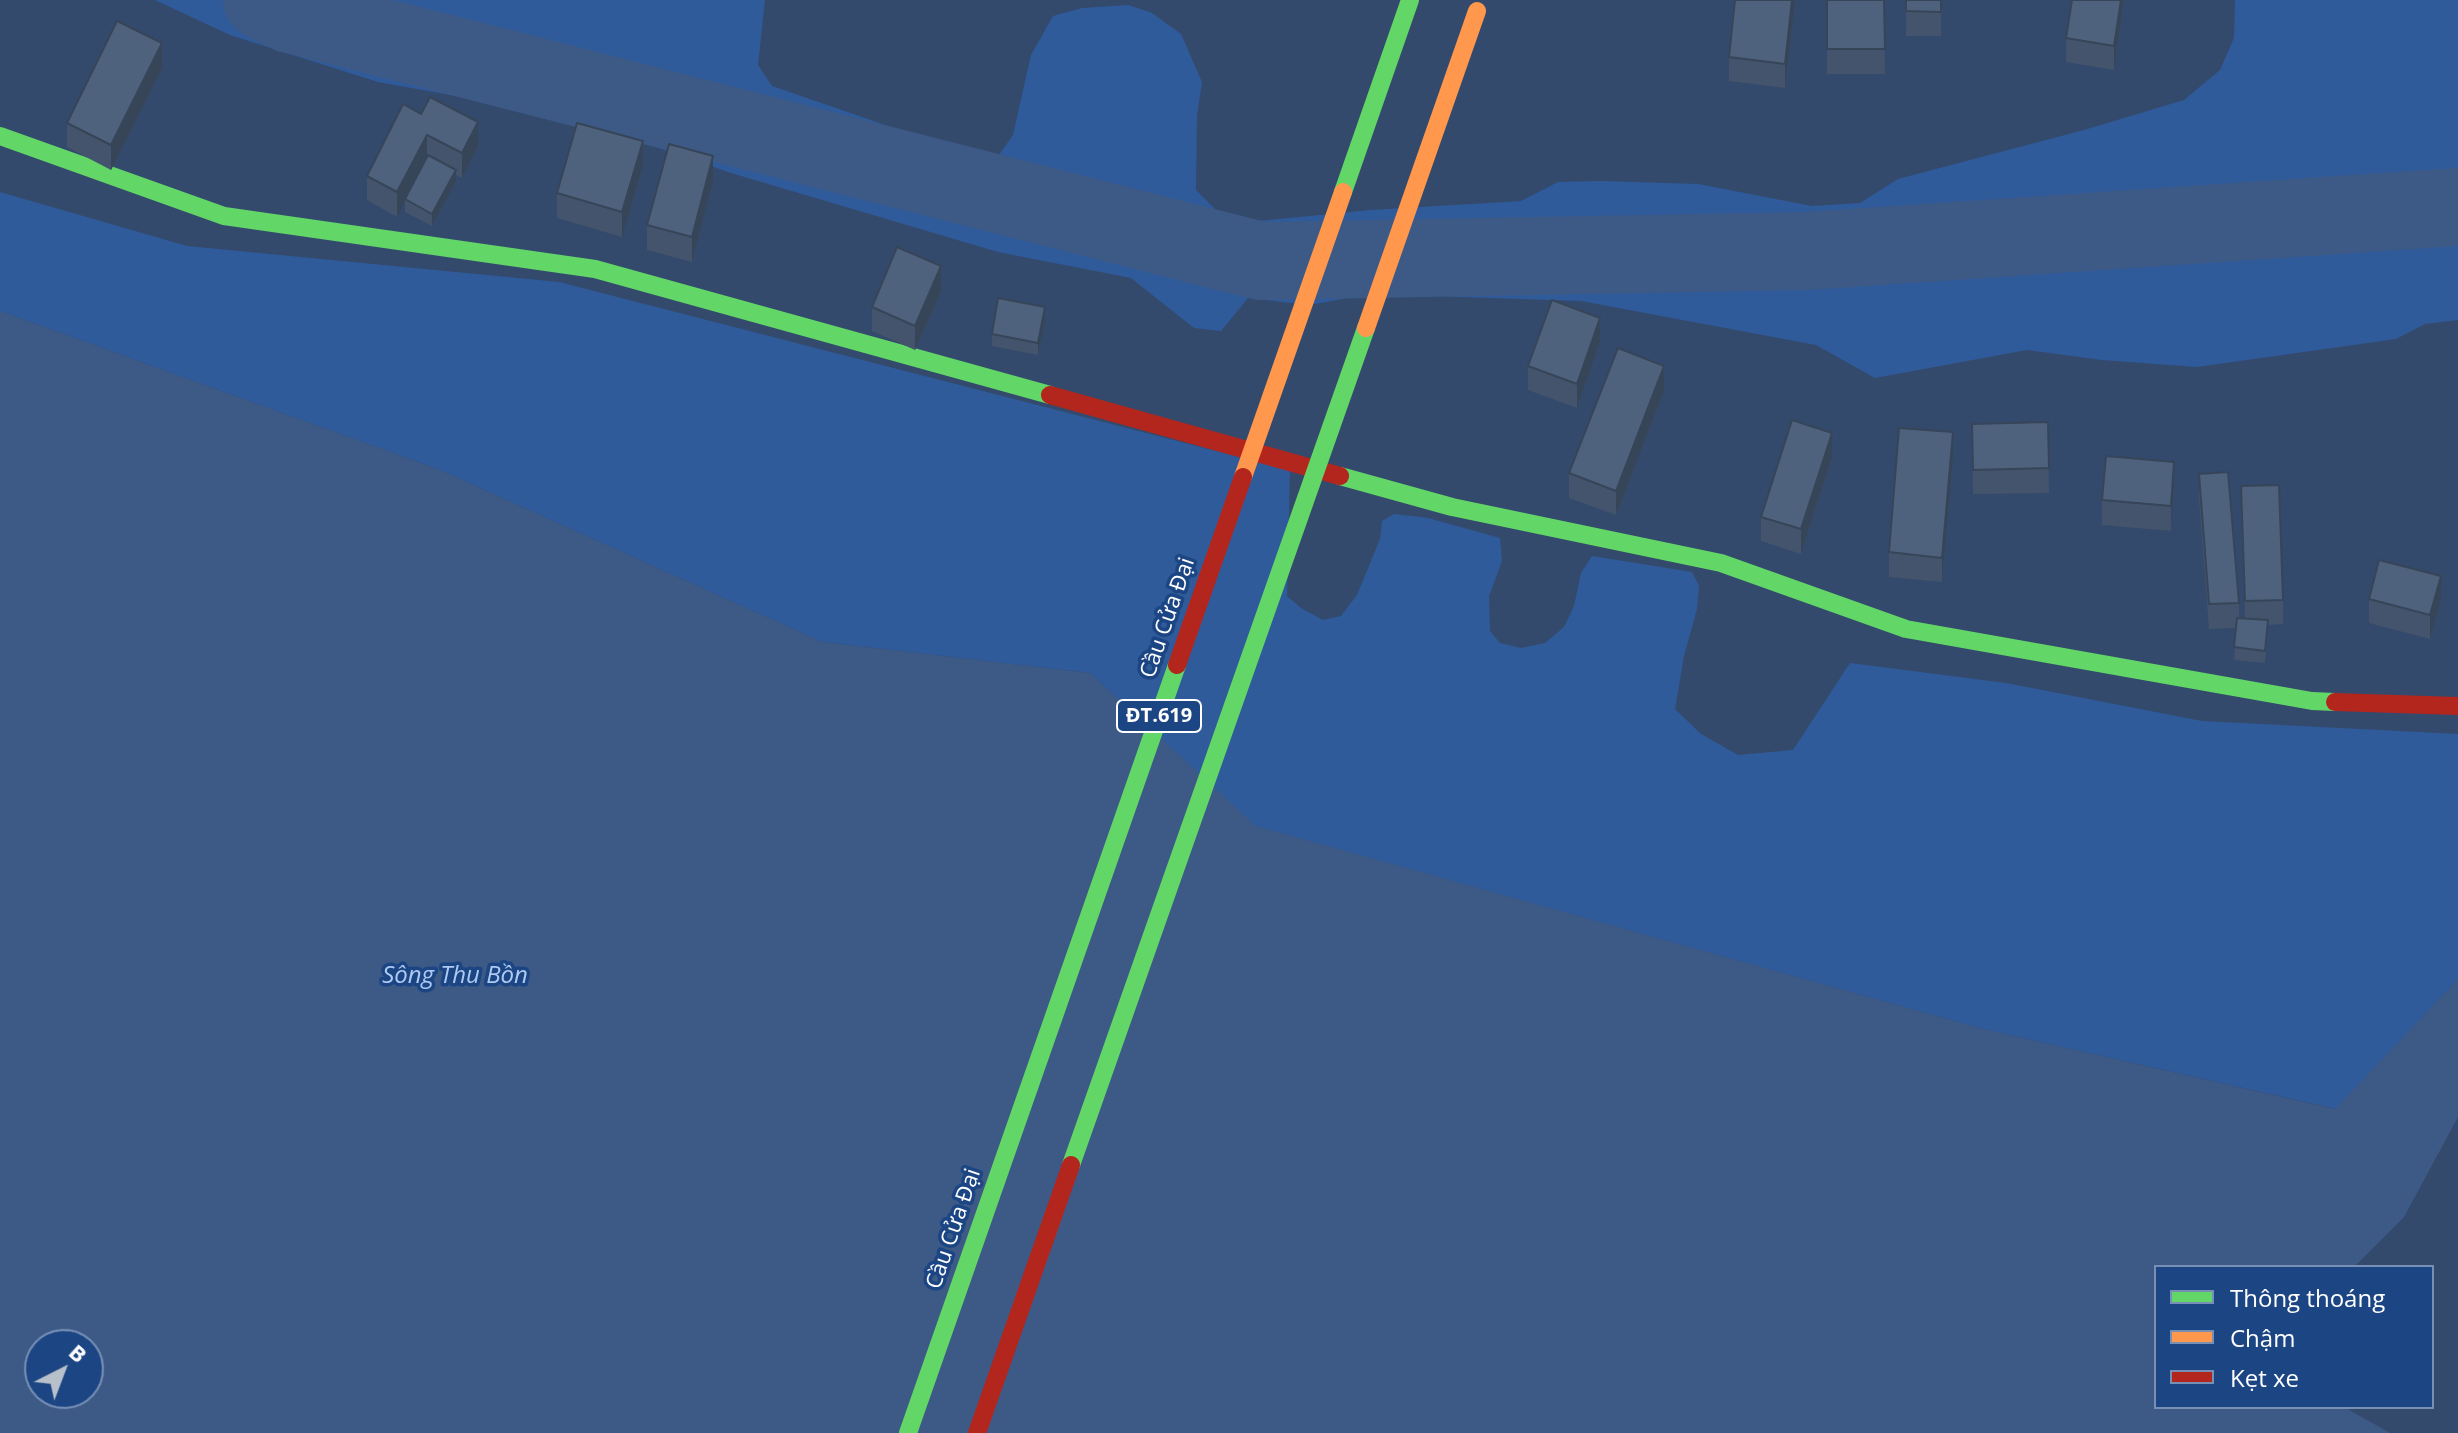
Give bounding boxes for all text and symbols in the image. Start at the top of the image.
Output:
street label: Cầu Cửa Đại [1135,554,1201,682]
road number: ĐT.619 [1117,700,1201,732]
water label: Sông Thu Bồn [382,962,528,990]
street label: Cầu Cửa Đại [921,1165,987,1293]
legend [2154,1265,2434,1409]
text: Thông thoáng [2230,1281,2385,1314]
text: Chậm [2230,1321,2295,1354]
north arrow [24,1329,104,1409]
text: B [63,1337,94,1369]
text: Kẹt xe [2230,1361,2299,1394]

